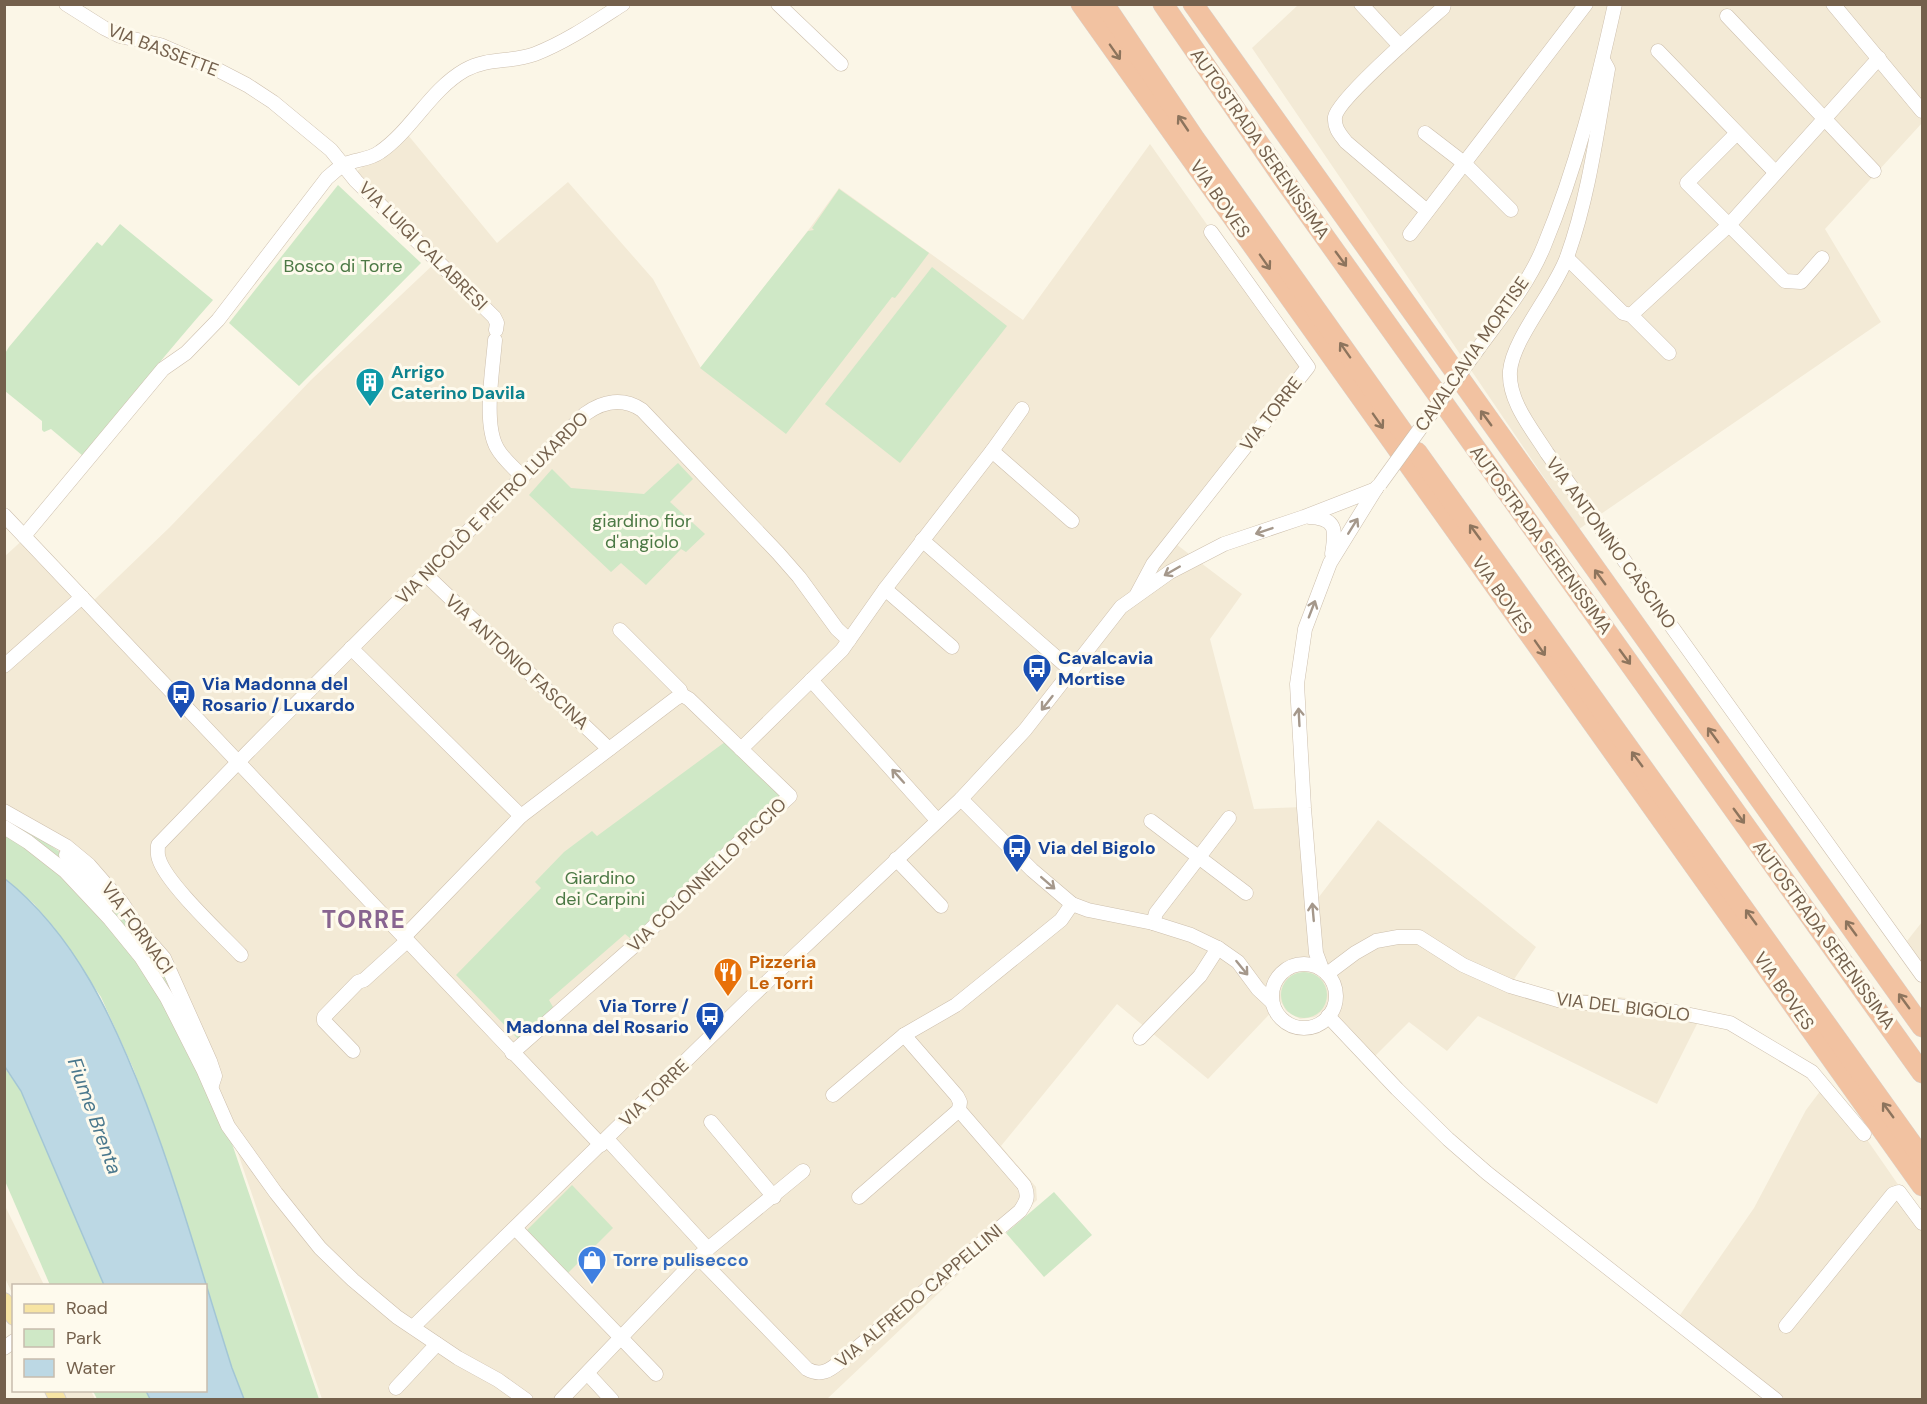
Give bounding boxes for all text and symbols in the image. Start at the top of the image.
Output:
street label: VIA BASSETTE [104,18,222,82]
one-way arrow [1109,44,1121,60]
street label: AUTOSTRADA SERENISSIMA [1185,44,1335,244]
one-way arrow [1177,115,1189,131]
street label: VIA BOVES [1184,155,1256,243]
street label: VIA LUIGI CALABRESI [353,176,493,316]
one-way arrow [1335,251,1347,267]
park label: Bosco di Torre [283,254,403,278]
one-way arrow [1258,254,1271,270]
street label: CAVALCAVIA MORTISE [1409,272,1535,436]
one-way arrow [1339,342,1351,359]
place label: Arrigo Caterino Davila [391,360,525,405]
building icon: Arrigo Caterino Davila [354,366,386,408]
street label: VIA TORRE [1234,372,1308,456]
street label: VIA NICOLÒ E PIETRO LUXARDO [390,406,594,610]
one-way arrow [1480,410,1492,426]
one-way arrow [1372,413,1384,429]
street label: AUTOSTRADA SERENISSIMA [1464,441,1618,639]
street label: VIA ANTONINO CASCINO [1540,452,1682,634]
park label: giardino fior d'angiolo [592,509,692,554]
one-way arrow [1347,518,1359,535]
one-way arrow [1469,524,1481,540]
one-way arrow [1255,526,1274,537]
street label: VIA BOVES [1466,551,1538,639]
one-way arrow [1164,565,1181,577]
one-way arrow [1594,569,1606,585]
street label: VIA ANTONIO FASCINA [440,589,594,735]
one-way arrow [1308,601,1319,619]
one-way arrow [1534,640,1546,656]
place label: Cavalcavia Mortise [1058,646,1153,691]
one-way arrow [1619,649,1631,665]
bus stop icon: Cavalcavia Mortise [1021,652,1053,694]
place label: Via Madonna del Rosario / Luxardo [202,672,355,717]
bus stop icon: Via Madonna del Rosario / Luxardo [165,678,197,720]
one-way arrow [1040,695,1053,711]
one-way arrow [1294,708,1305,728]
one-way arrow [1707,728,1719,744]
one-way arrow [1631,751,1643,767]
one-way arrow [891,769,905,784]
street label: VIA COLONNELLO PICCIO [622,793,792,957]
one-way arrow [1733,807,1745,823]
bus stop icon: Via del Bigolo [1001,832,1033,874]
place label: Via del Bigolo [1038,836,1156,860]
street label: AUTOSTRADA SERENISSIMA [1747,836,1901,1034]
park label: Giardino dei Carpini [555,866,645,911]
street label: VIA FORNACI [96,877,178,979]
one-way arrow [1040,877,1056,890]
one-way arrow [1307,902,1318,922]
district label: TORRE [322,904,406,935]
one-way arrow [1744,910,1757,926]
one-way arrow [1845,920,1857,936]
street label: VIA BOVES [1748,947,1820,1035]
place label: Pizzeria Le Torri [749,950,816,995]
restaurant icon: Pizzeria Le Torri [712,956,744,998]
one-way arrow [1235,960,1248,976]
street label: VIA DEL BIGOLO [1555,987,1691,1027]
place label: Via Torre / Madonna del Rosario [506,994,689,1039]
one-way arrow [1898,994,1910,1010]
bus stop icon: Via Torre / Madonna del Rosario [694,1000,726,1042]
water label: Fiume Brenta [62,1054,128,1178]
street label: VIA TORRE [614,1054,694,1132]
one-way arrow [1882,1102,1895,1118]
street label: VIA ALFREDO CAPPELLINI [830,1219,1008,1373]
shop icon: Torre pulisecco [576,1244,608,1286]
place label: Torre pulisecco [613,1248,749,1272]
legend [12,1284,207,1392]
text: Road [66,1296,108,1320]
text: Park [66,1326,102,1350]
text: Water [66,1356,116,1380]

